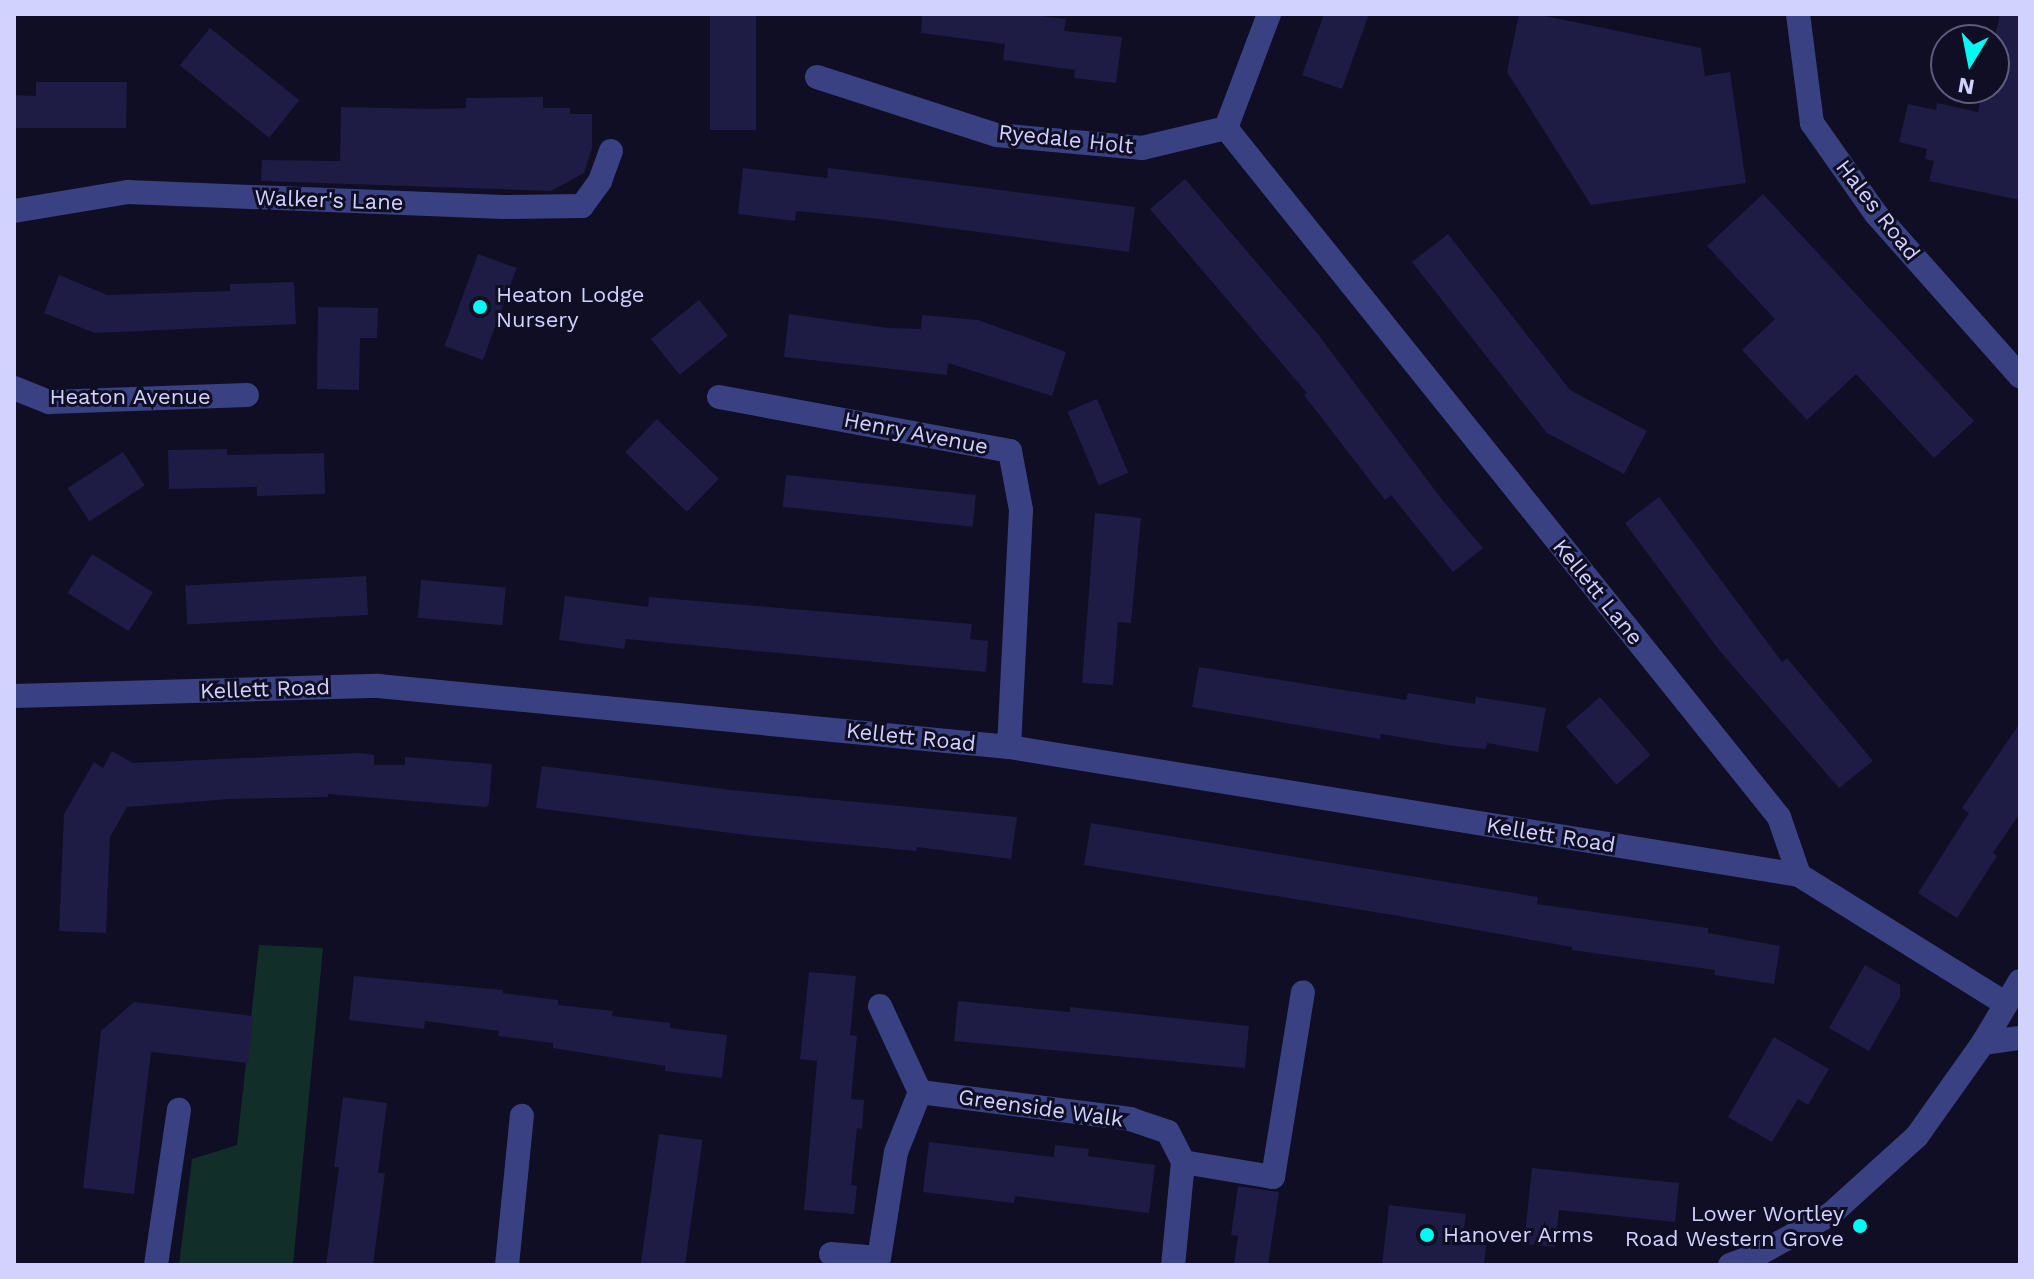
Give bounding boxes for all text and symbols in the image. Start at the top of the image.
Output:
north arrow [1930,24,2010,104]
text: N [1956,72,1976,100]
street label: Ryedale Holt [997,119,1135,159]
street label: Hales Road [1830,154,1926,266]
street label: Walker's Lane [254,184,404,216]
place label: Heaton Lodge Nursery [496,281,644,332]
marker: Heaton Lodge Nursery [471,298,489,316]
street label: Heaton Avenue [49,384,211,410]
street label: Henry Avenue [841,406,991,460]
street label: Kellett Lane [1547,534,1649,650]
street label: Kellett Road [199,674,331,704]
street label: Kellett Road [845,717,977,757]
street label: Kellett Road [1485,812,1617,858]
street label: Greenside Walk [957,1083,1125,1133]
place label: Lower Wortley Road Western Grove [1624,1200,1844,1252]
marker: Lower Wortley Road Western Grove [1851,1217,1869,1235]
place label: Hanover Arms [1443,1222,1595,1248]
marker: Hanover Arms [1418,1226,1436,1244]

